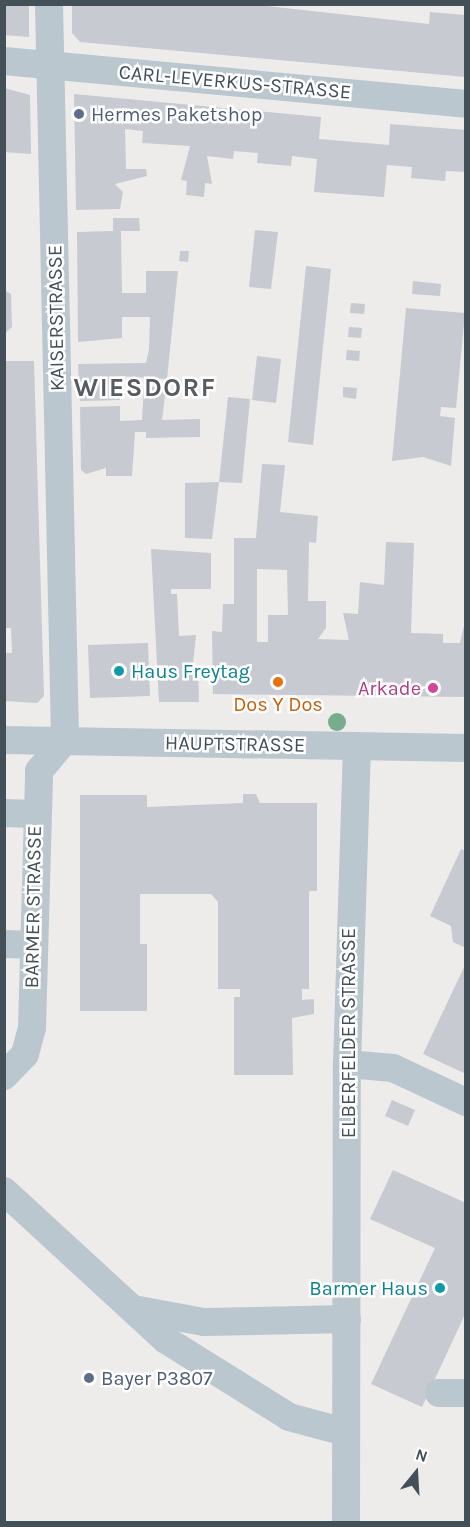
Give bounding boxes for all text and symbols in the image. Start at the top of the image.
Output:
street label: CARL-LEVERKUS-STRASSE [118,60,352,104]
place label: Hermes Paketshop [91,102,262,126]
marker: Hermes Paketshop [72,107,86,121]
street label: KAISERSTRASSE [43,245,69,391]
district label: WIESDORF [74,372,216,404]
place label: Haus Freytag [131,659,250,683]
marker: Haus Freytag [112,664,126,678]
marker: Dos Y Dos [271,675,285,689]
place label: Arkade [358,676,421,700]
marker: Arkade [426,681,440,695]
place label: Dos Y Dos [233,692,323,716]
street label: HAUPTSTRASSE [165,731,305,757]
street label: BARMER STRASSE [20,825,46,989]
street label: ELBERFELDER STRASSE [336,928,360,1138]
place label: Barmer Haus [309,1276,428,1300]
marker: Barmer Haus [433,1281,447,1295]
place label: Bayer P3807 [101,1366,212,1390]
marker: Bayer P3807 [82,1371,96,1385]
north arrow [386,1443,446,1503]
text: N [413,1445,430,1466]

